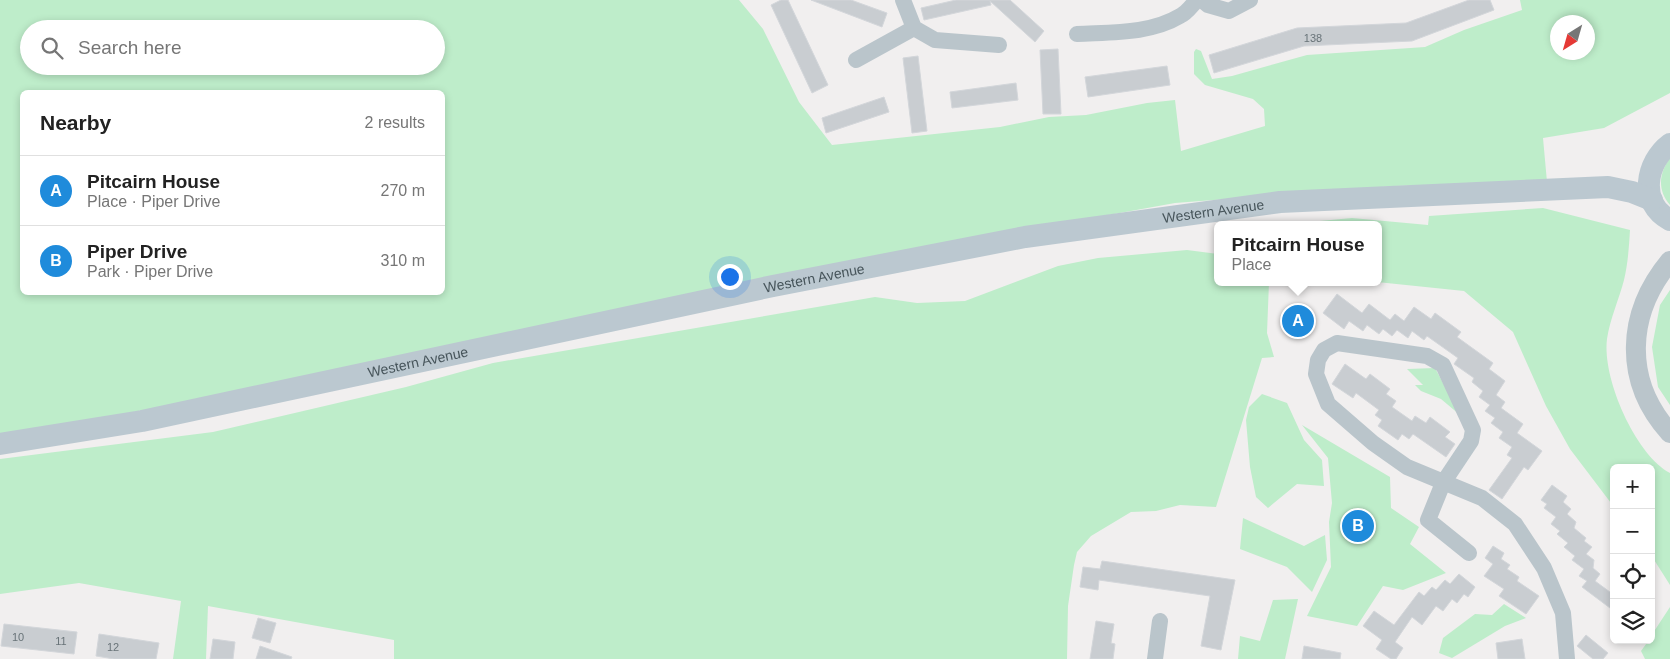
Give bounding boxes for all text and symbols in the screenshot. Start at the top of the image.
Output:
north arrow [1550,15,1595,60]
search box [20,20,445,75]
house number: 138 [1304,32,1322,44]
icon: search [38,34,66,62]
text: Search here [78,37,182,58]
text: Nearby [40,111,111,134]
text: 2 results [365,114,425,131]
text: Pitcairn House [87,171,220,192]
text: A [50,182,62,199]
text: 270 m [381,182,425,199]
text: Place · Piper Drive [87,193,220,210]
street label: Western Avenue [1162,196,1265,226]
popup [1214,221,1382,286]
text: Pitcairn House [1231,234,1365,255]
text: Piper Drive [87,241,187,262]
text: B [50,252,62,269]
text: 310 m [381,252,425,269]
text: Place [1231,256,1272,273]
street label: Western Avenue [762,260,866,296]
text: Park · Piper Drive [87,263,213,280]
your location [717,264,743,290]
pin: A [1282,302,1314,340]
street label: Western Avenue [366,343,470,380]
map controls [1610,464,1655,644]
button: + [1610,464,1655,509]
pin: B [1342,507,1374,545]
button: − [1610,509,1655,554]
button: locate [1610,554,1655,599]
button: layers [1610,599,1655,644]
house number: 10 [12,631,24,643]
house number: 11 [55,635,67,647]
house number: 12 [107,641,119,653]

